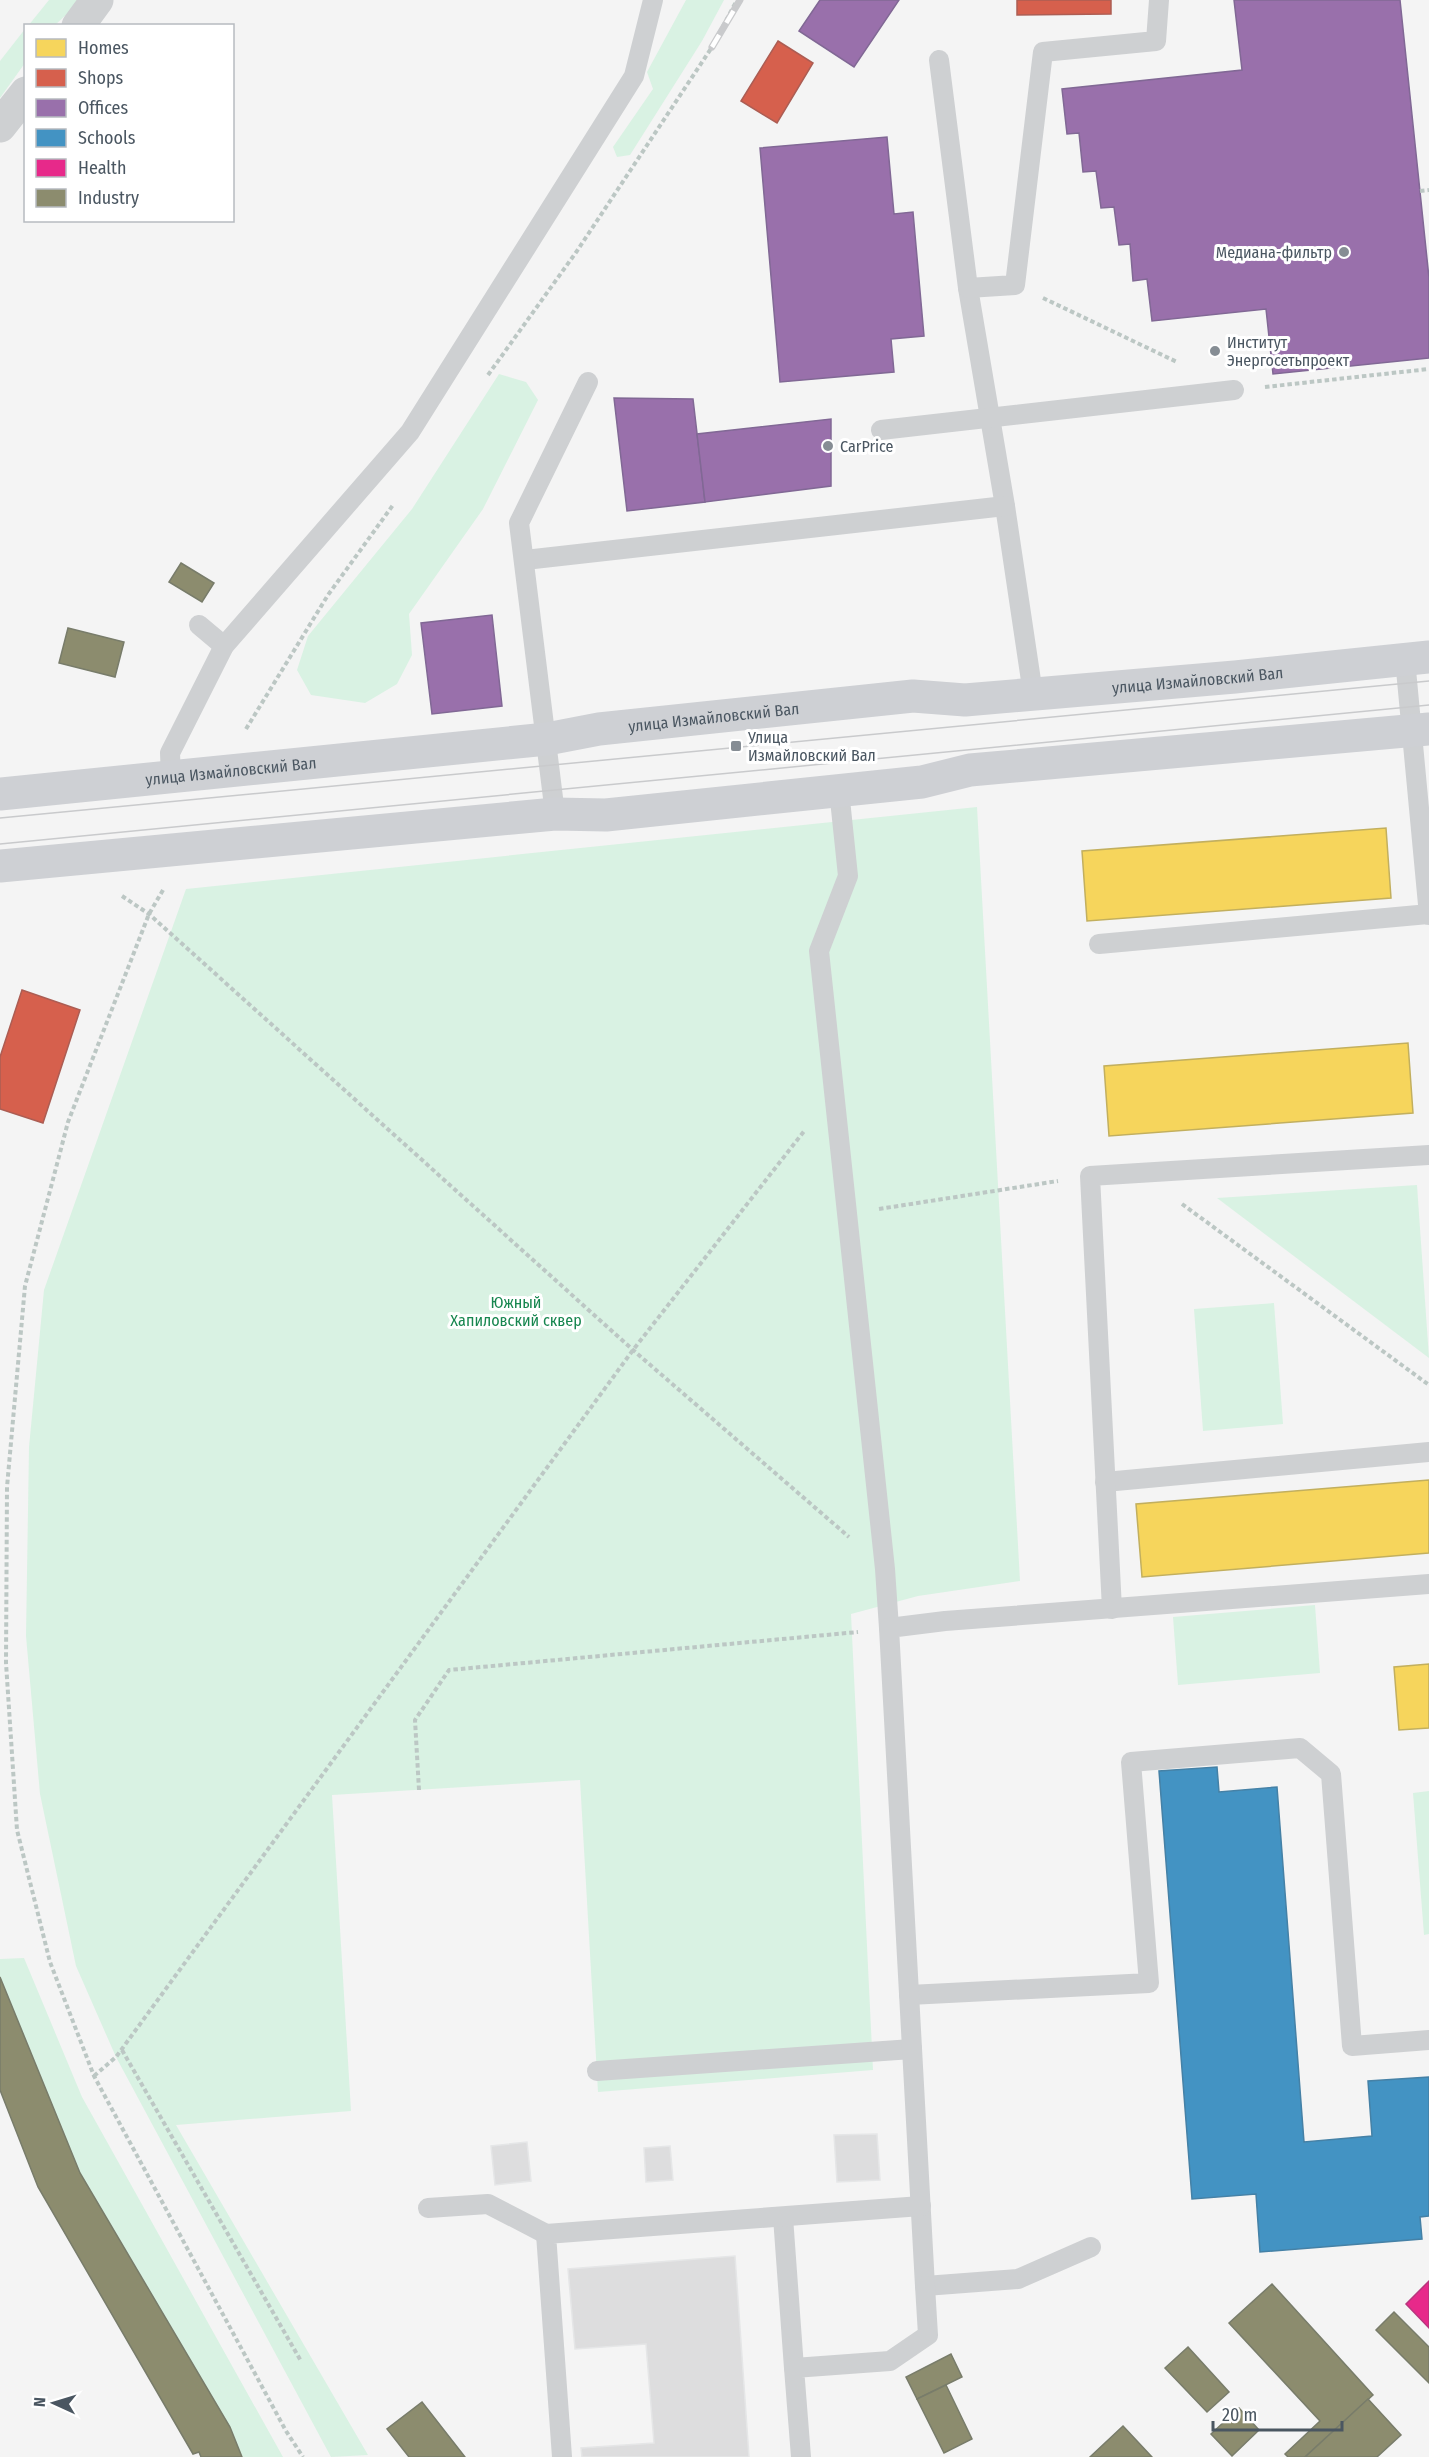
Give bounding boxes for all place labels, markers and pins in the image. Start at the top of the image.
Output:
place label: Медиана-фильтр [1216,243,1332,262]
marker: Медиана-фильтр [1337,245,1351,259]
place label: Институт Энергосетьпроект [1227,333,1350,370]
marker: Институт Энергосетьпроект [1208,344,1222,358]
place label: CarPrice [840,437,894,456]
marker: CarPrice [821,439,835,453]
place label: Улица Измайловский Вал [747,728,876,765]
marker: Улица Измайловский Вал [729,739,743,753]

